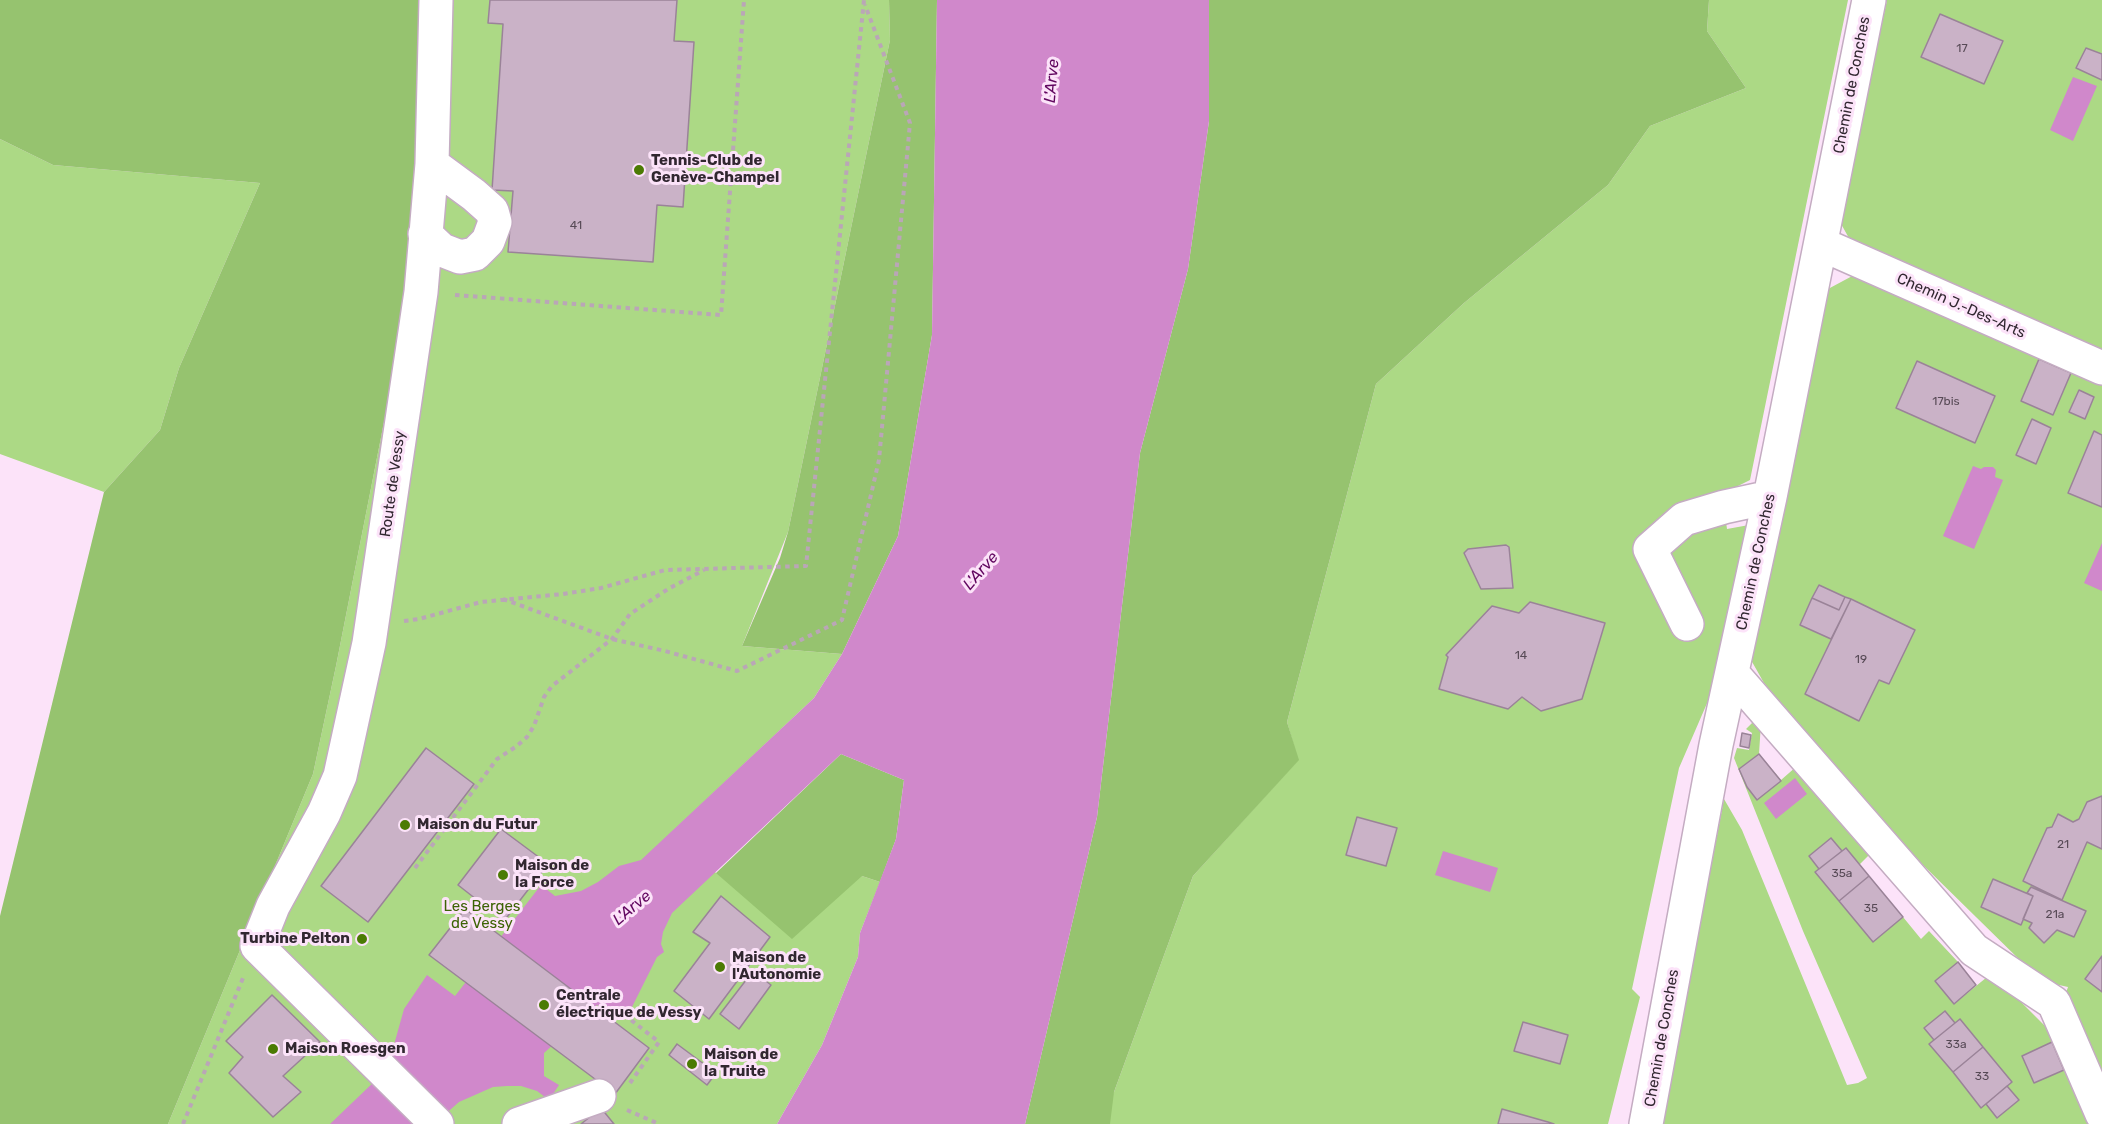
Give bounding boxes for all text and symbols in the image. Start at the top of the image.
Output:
street label: Chemin de Conches [1830,15,1874,155]
house number: 17 [1956,42,1968,56]
water label: L'Arve [1041,58,1063,104]
place label: Tennis-Club de Genève-Champel [651,152,779,187]
marker: Tennis-Club de Genève-Champel [632,163,646,177]
house number: 41 [570,219,582,233]
street label: Chemin J.-Des-Arts [1894,270,2028,342]
house number: 17bis [1932,395,1960,409]
street label: Route de Vessy [377,430,409,538]
street label: Chemin de Conches [1733,492,1779,632]
water label: L'Arve [959,548,1003,594]
house number: 14 [1515,649,1527,663]
house number: 19 [1855,653,1867,667]
place label: Maison du Futur [417,816,537,834]
marker: Maison du Futur [398,818,412,832]
house number: 21 [2057,838,2069,852]
place label: Maison de la Force [515,857,589,892]
house number: 35a [1832,867,1852,881]
marker: Maison de la Force [496,868,510,882]
water label: L'Arve [609,887,655,929]
park label: Les Berges de Vessy [444,898,520,933]
house number: 35 [1864,902,1878,916]
house number: 21a [2046,908,2064,922]
place label: Turbine Pelton [240,930,350,948]
marker: Turbine Pelton [355,932,369,946]
place label: Maison de l'Autonomie [732,949,821,984]
marker: Maison de l'Autonomie [713,960,727,974]
street label: Chemin de Conches [1641,968,1683,1108]
place label: Centrale électrique de Vessy [556,987,702,1022]
marker: Centrale électrique de Vessy [537,998,551,1012]
house number: 33a [1945,1038,1967,1052]
place label: Maison Roesgen [285,1040,406,1058]
marker: Maison Roesgen [266,1042,280,1056]
place label: Maison de la Truite [704,1046,778,1081]
marker: Maison de la Truite [685,1057,699,1071]
house number: 33 [1975,1070,1989,1084]

